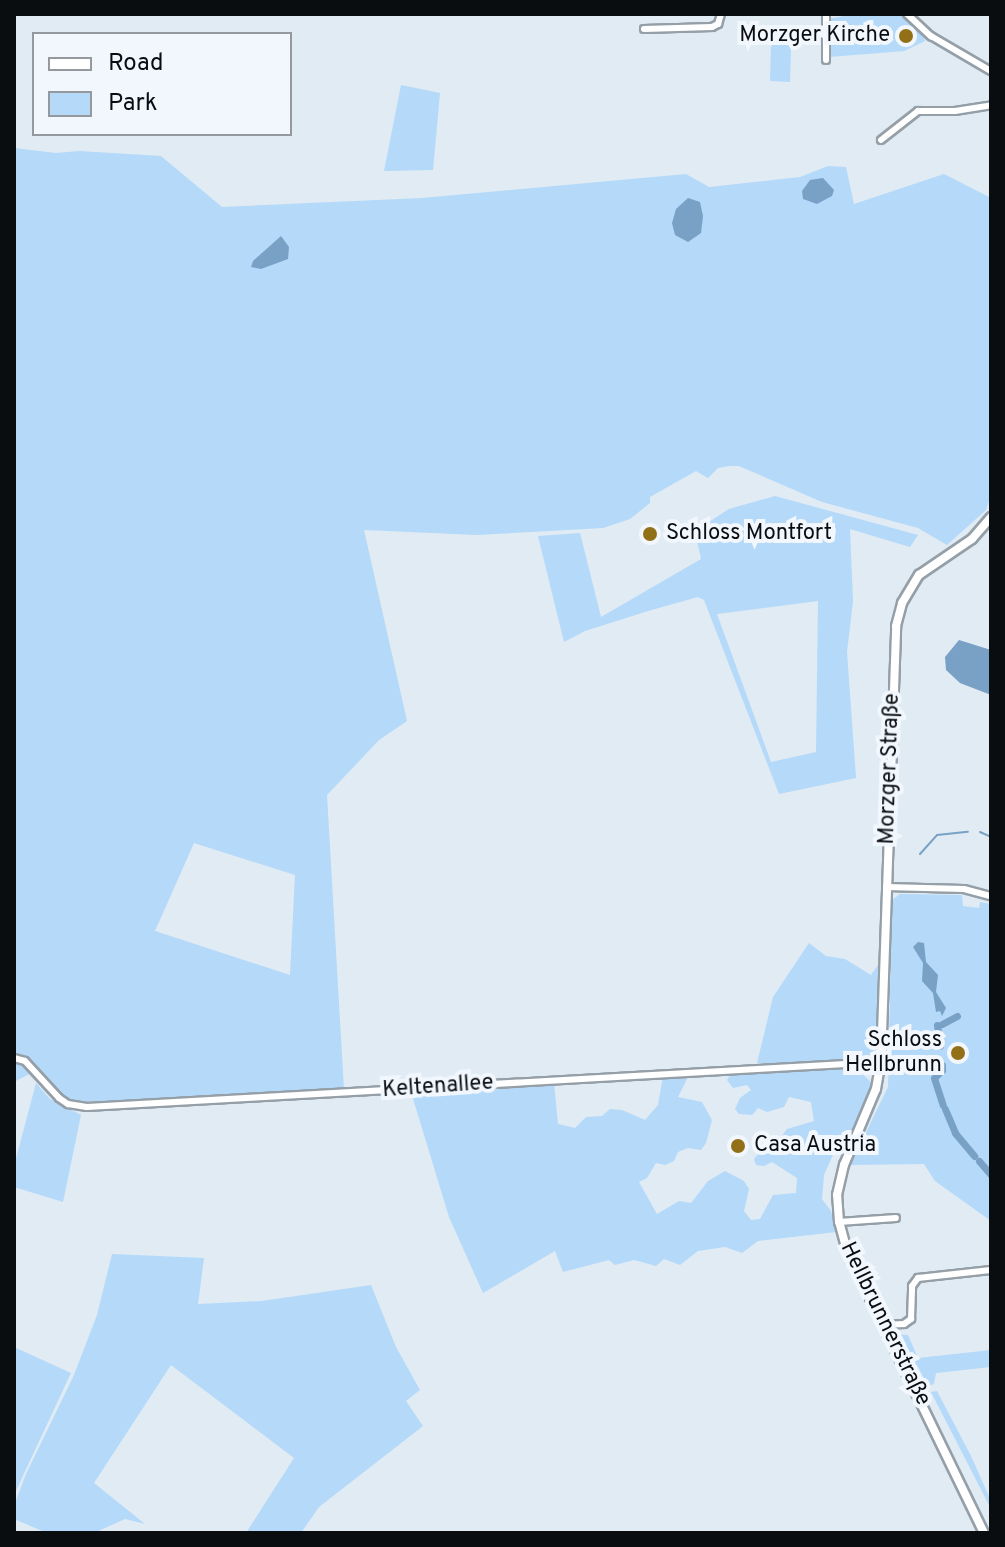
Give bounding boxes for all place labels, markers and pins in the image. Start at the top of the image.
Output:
place label: Morzger Kirche [739,23,890,49]
marker: Morzger Kirche [897,27,915,45]
place label: Schloss Montfort [666,521,832,547]
marker: Schloss Montfort [641,525,659,543]
place label: Schloss Hellbrunn [845,1027,942,1078]
marker: Schloss Hellbrunn [949,1044,967,1062]
place label: Casa Austria [754,1133,877,1159]
marker: Casa Austria [729,1137,747,1155]

